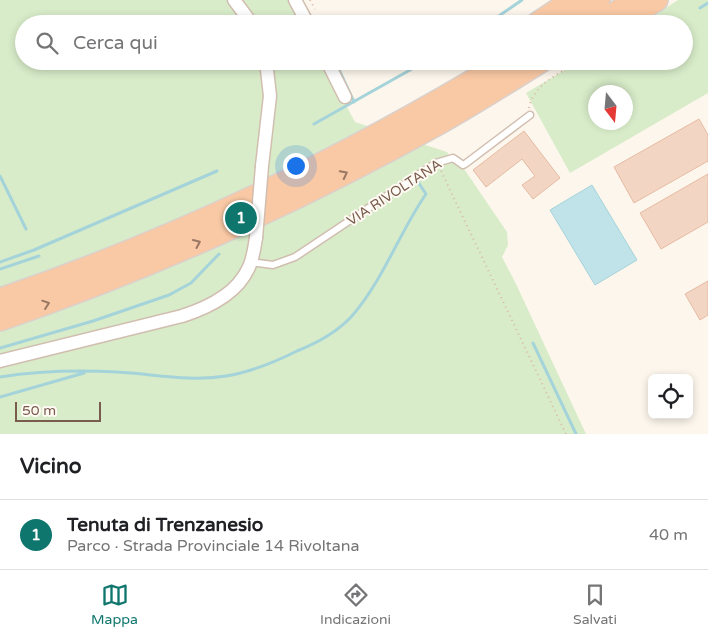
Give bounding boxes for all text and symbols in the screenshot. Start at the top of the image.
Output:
search box [15,15,693,70]
icon: search [33,29,61,57]
text: Cerca qui [73,32,158,54]
north arrow [588,85,633,130]
your location [283,153,309,179]
street label: VIA RIVOLTANA [344,155,445,229]
one-way arrow [338,170,347,180]
pin: 1 [225,199,257,237]
one-way arrow [192,239,201,250]
one-way arrow [41,300,50,310]
map controls [648,374,693,419]
button: locate [648,374,693,419]
scale bar [15,399,101,422]
text: 50 m [22,402,56,419]
text: Vicino [20,454,82,479]
text: Tenuta di Trenzanesio [67,514,263,536]
text: 1 [31,525,41,545]
text: 40 m [649,525,688,545]
text: Parco · Strada Provinciale 14 Rivoltana [67,536,359,556]
tab: Mappa [91,581,138,628]
tab: Indicazioni [320,581,391,628]
tab: Salvati [573,581,617,628]

